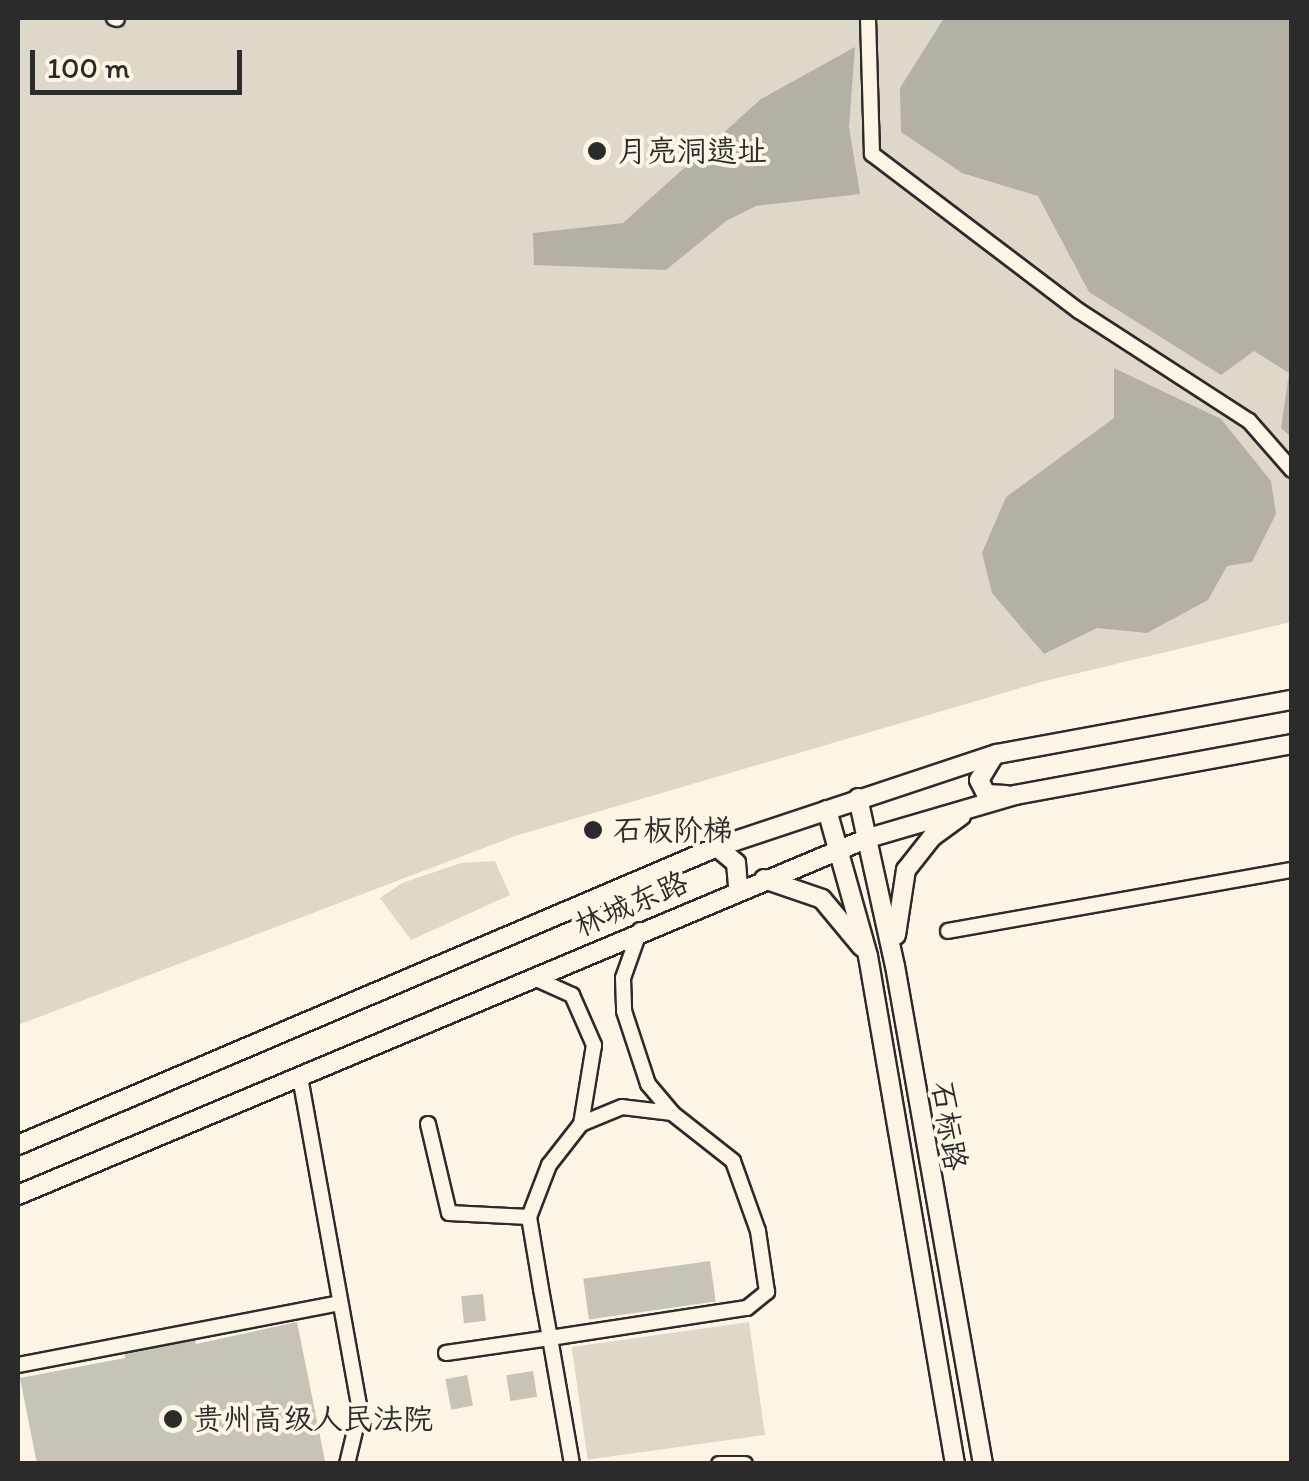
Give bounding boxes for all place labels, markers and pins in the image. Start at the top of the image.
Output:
place label: 月亮洞遗址 [617,133,767,169]
marker: 月亮洞遗址 [586,140,608,162]
place label: 石板阶梯 [613,812,733,848]
marker: 石板阶梯 [582,819,604,841]
place label: 贵州高级人民法院 [193,1401,433,1437]
marker: 贵州高级人民法院 [162,1408,184,1430]

